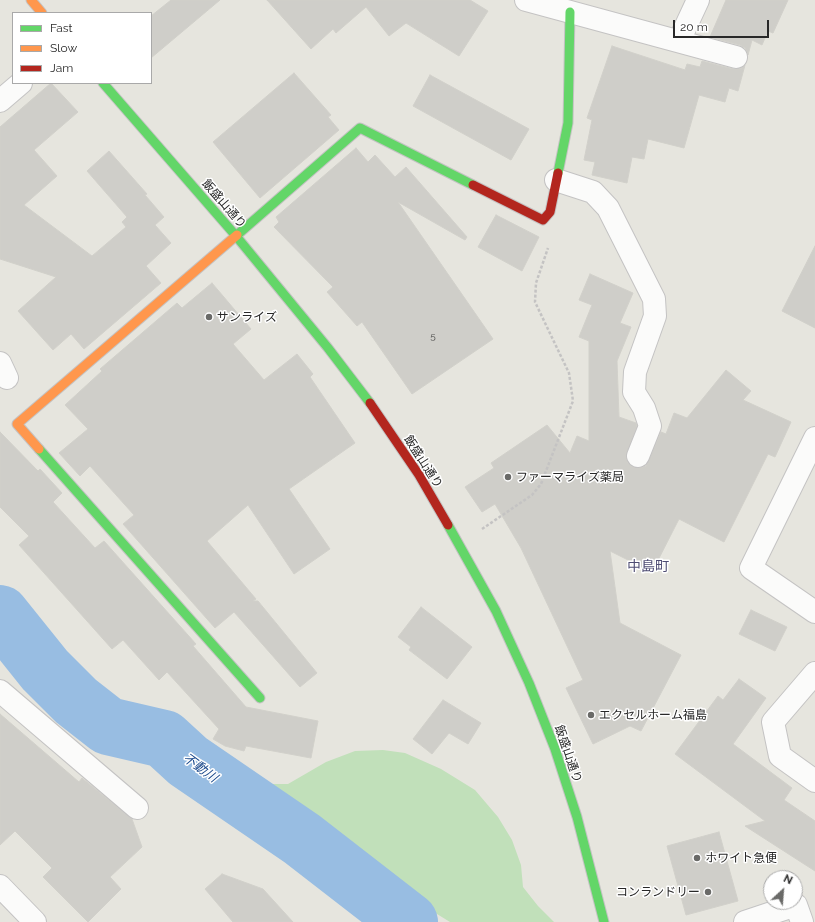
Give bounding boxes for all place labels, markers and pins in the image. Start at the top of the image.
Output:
place label: サンライズ [217,310,277,324]
marker: サンライズ [204,312,214,322]
place label: ファーマライズ薬局 [516,470,624,484]
marker: ファーマライズ薬局 [503,472,513,482]
place label: エクセルホーム福島 [599,708,707,722]
marker: エクセルホーム福島 [586,710,596,720]
place label: ホワイト急便 [705,851,777,865]
marker: ホワイト急便 [692,853,702,863]
place label: コンランドリー [616,885,700,899]
marker: コンランドリー [703,887,713,897]

